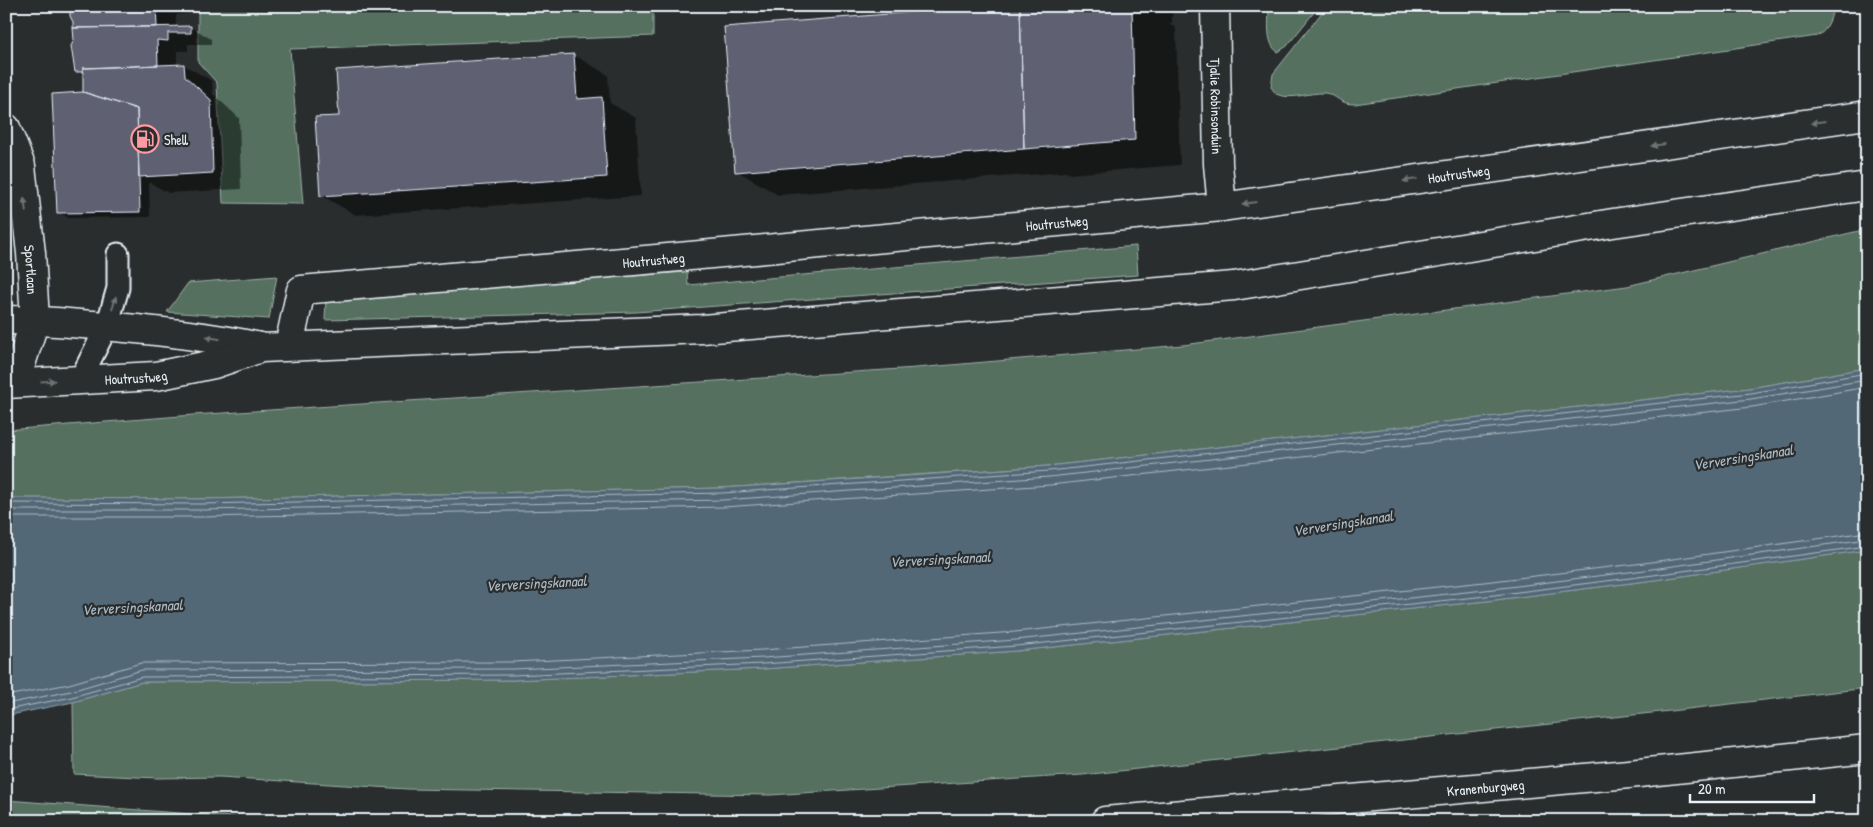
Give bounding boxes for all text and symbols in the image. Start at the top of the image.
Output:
street label: Tjalie Robinsonduin [1206,58,1227,154]
one-way arrow [1810,118,1826,126]
fuel station icon: Shell [130,124,160,154]
place label: Shell [164,130,189,149]
one-way arrow [1649,141,1665,149]
street label: Houtrustweg [1426,159,1491,187]
one-way arrow [1402,176,1418,184]
one-way arrow [21,197,29,213]
one-way arrow [1241,199,1257,207]
street label: Houtrustweg [1025,210,1089,235]
street label: Sportlaan [20,244,43,295]
street label: Houtrustweg [622,247,685,271]
one-way arrow [110,296,118,311]
one-way arrow [205,333,221,341]
street label: Houtrustweg [104,364,169,388]
one-way arrow [40,377,56,385]
water label: Verversingskanaal [1692,439,1795,475]
water label: Verversingskanaal [1292,505,1395,541]
water label: Verversingskanaal [889,546,992,572]
water label: Verversingskanaal [485,570,588,596]
water label: Verversingskanaal [81,594,184,620]
scale bar [1690,772,1814,804]
street label: Kranenburgweg [1446,774,1525,800]
text: 20 m [1698,778,1725,799]

